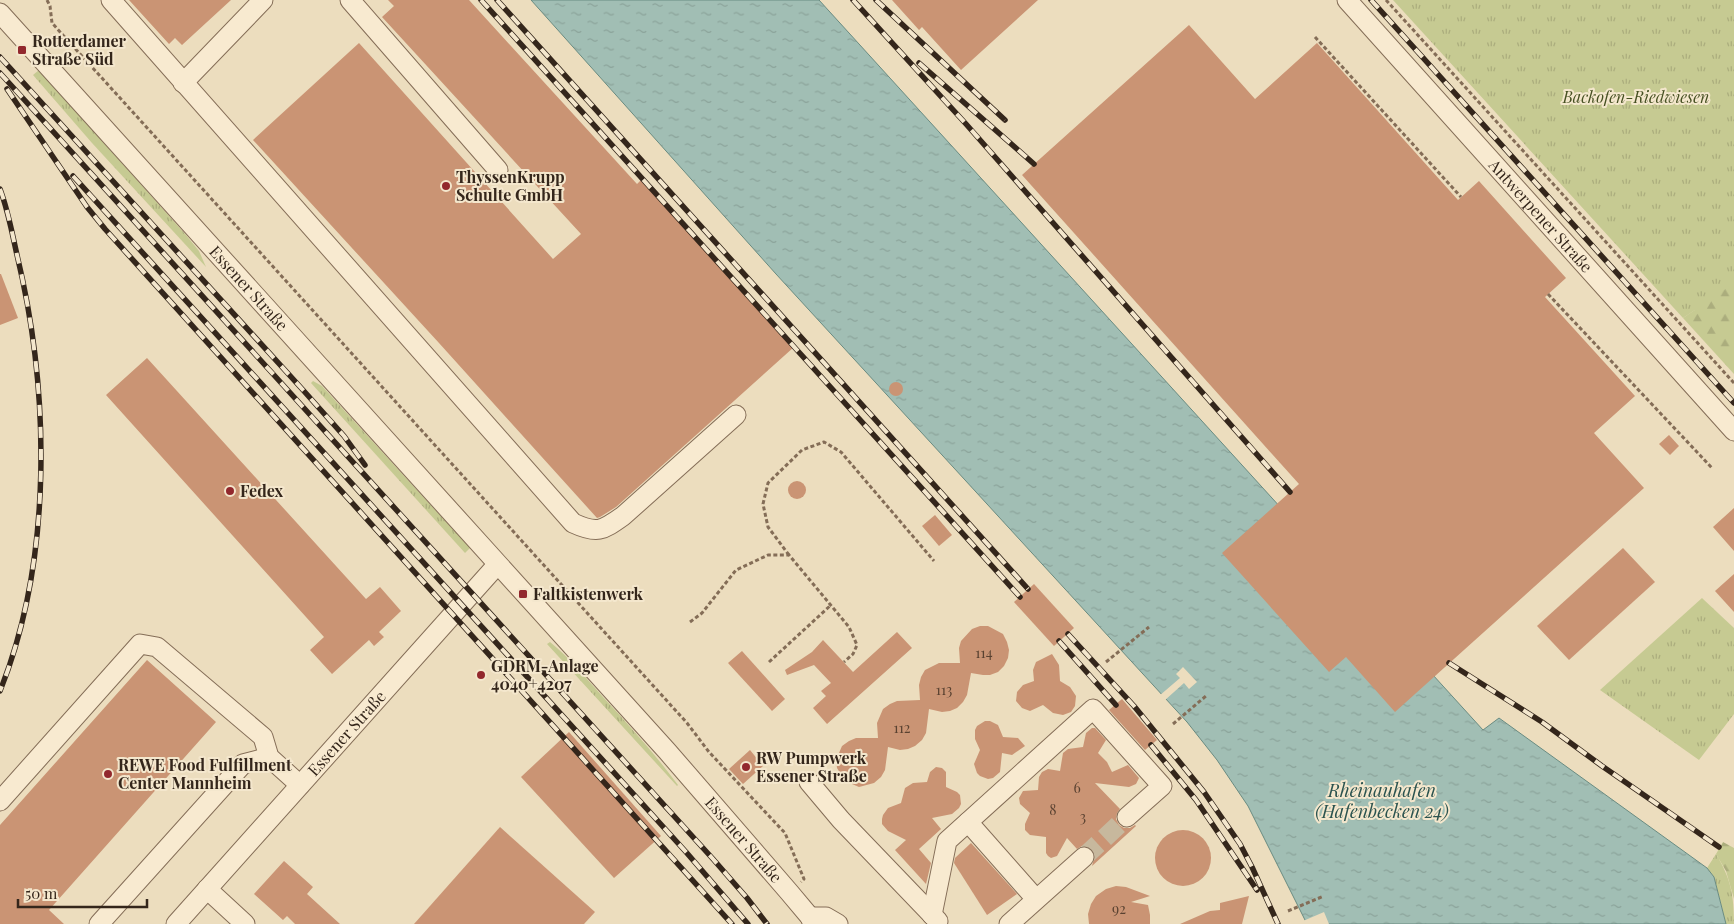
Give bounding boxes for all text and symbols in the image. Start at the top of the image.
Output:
place label: Rotterdamer Straße Süd [32,30,126,69]
marker: Rotterdamer Straße Süd [16,44,28,56]
park label: Backofen-Riedwiesen [1562,86,1709,107]
street label: Antwerpener Straße [1484,154,1598,277]
place label: ThyssenKrupp Schulte GmbH [456,166,565,205]
marker: ThyssenKrupp Schulte GmbH [440,180,452,192]
street label: Essener Straße [205,241,293,335]
place label: Fedex [240,480,284,501]
marker: Fedex [224,485,236,497]
place label: Faltkistenwerk [533,583,643,604]
marker: Faltkistenwerk [517,588,529,600]
house number: 114 [975,643,993,662]
place label: GDRM-Anlage 4040+4207 [491,655,599,694]
marker: GDRM-Anlage 4040+4207 [475,669,487,681]
house number: 113 [936,680,952,699]
street label: Essener Straße [303,686,390,780]
house number: 112 [893,718,911,737]
place label: RW Pumpwerk Essener Straße [756,747,867,786]
place label: REWE Food Fulfillment Center Mannheim [118,754,292,793]
marker: RW Pumpwerk Essener Straße [740,761,752,773]
marker: REWE Food Fulfillment Center Mannheim [102,768,114,780]
house number: 6 [1073,778,1081,797]
water label: Rheinauhafen (Hafenbecken 24) [1315,778,1449,823]
street label: Essener Straße [701,792,787,887]
house number: 8 [1049,800,1057,819]
house number: 3 [1080,807,1086,826]
scale bar [18,876,146,908]
text: 50 m [25,883,58,903]
house number: 92 [1112,899,1126,918]

